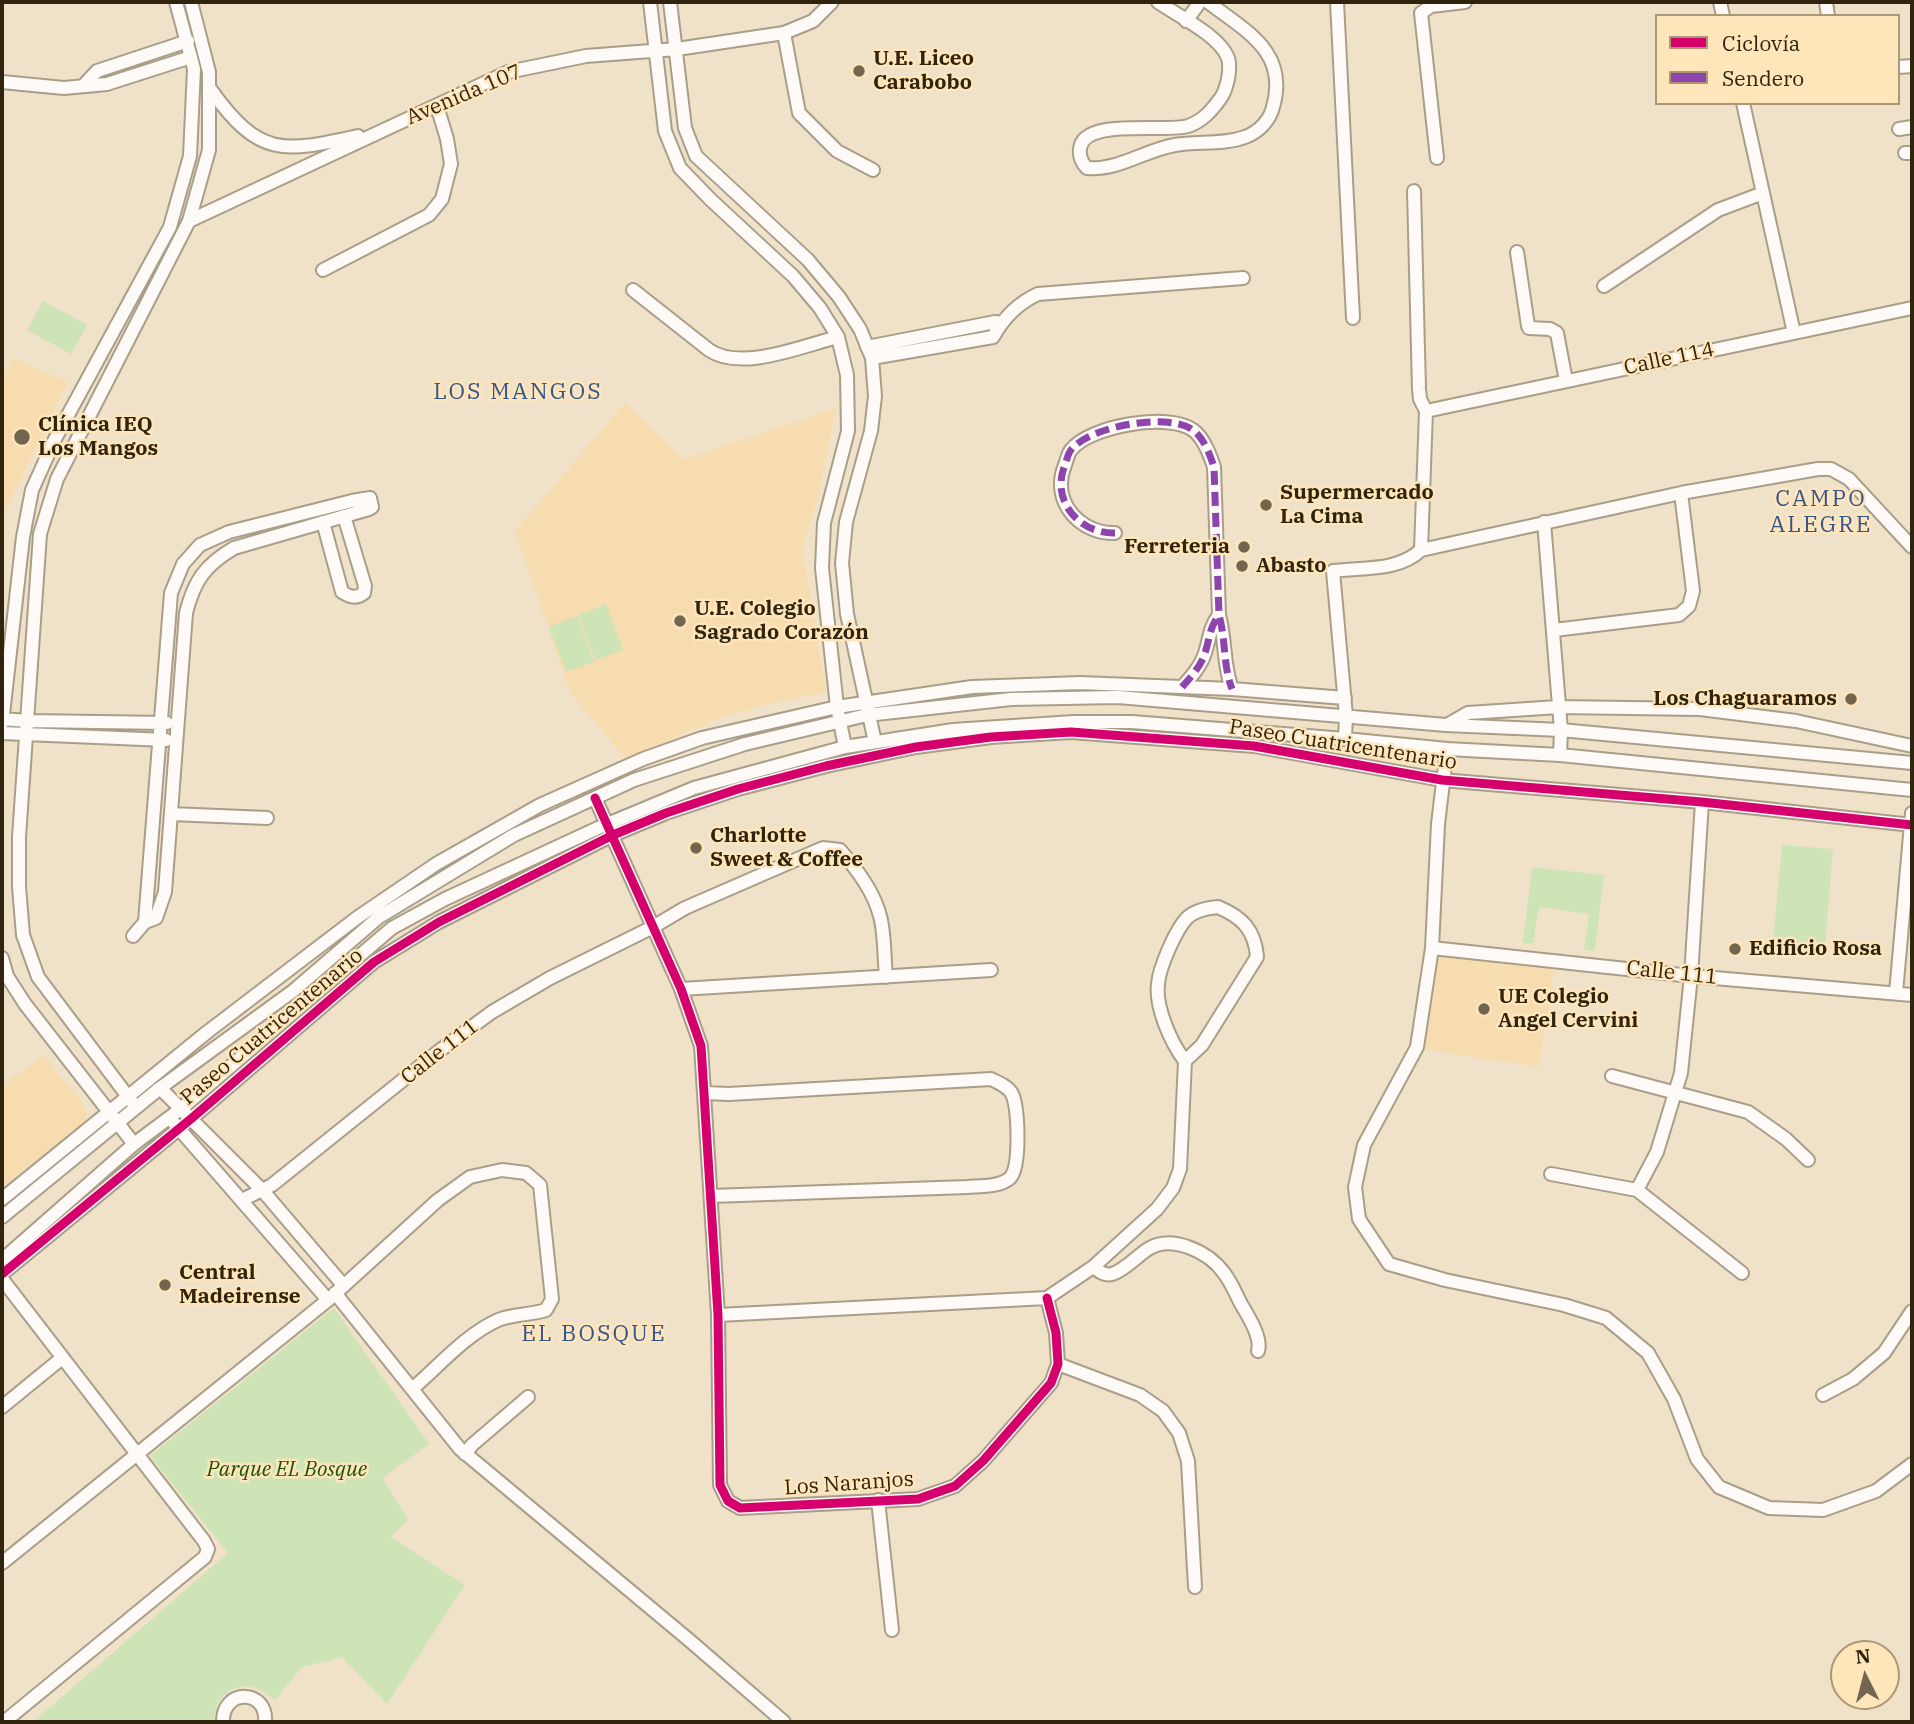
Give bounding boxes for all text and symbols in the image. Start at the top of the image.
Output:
legend [1655,14,1900,105]
text: Ciclovía [1722,29,1800,57]
place label: U.E. Liceo Carabobo [873,46,974,96]
street label: Avenida 107 [402,59,526,131]
marker: U.E. Liceo Carabobo [851,63,867,79]
text: Sendero [1722,64,1804,92]
street label: Calle 114 [1622,337,1716,381]
district label: LOS MANGOS [435,378,601,406]
place label: Clínica IEQ Los Mangos [38,412,158,462]
marker: Clínica IEQ Los Mangos [12,427,32,447]
place label: Supermercado La Cima [1280,480,1434,530]
district label: CAMPO ALEGRE [1770,485,1872,539]
marker: Supermercado La Cima [1258,497,1274,513]
place label: Ferreteria [1124,534,1230,560]
marker: Ferreteria [1236,539,1252,555]
place label: Abasto [1256,553,1326,579]
marker: Abasto [1234,558,1250,574]
place label: U.E. Colegio Sagrado Corazón [694,596,869,646]
marker: U.E. Colegio Sagrado Corazón [672,613,688,629]
place label: Los Chaguaramos [1653,686,1837,712]
marker: Los Chaguaramos [1843,691,1859,707]
street label: Paseo Cuatricentenario [1227,715,1459,775]
place label: Charlotte Sweet & Coffee [710,823,863,873]
marker: Charlotte Sweet & Coffee [688,840,704,856]
place label: Edificio Rosa [1749,936,1882,962]
marker: Edificio Rosa [1727,941,1743,957]
street label: Paseo Cuatricentenario [176,943,368,1111]
street label: Calle 111 [1625,956,1719,990]
place label: UE Colegio Angel Cervini [1498,984,1638,1034]
marker: UE Colegio Angel Cervini [1476,1001,1492,1017]
street label: Calle 111 [396,1014,484,1090]
place label: Central Madeirense [179,1260,301,1310]
marker: Central Madeirense [157,1277,173,1293]
district label: EL BOSQUE [522,1320,666,1348]
park label: Parque EL Bosque [207,1457,367,1483]
street label: Los Naranjos [783,1467,915,1501]
north arrow [1830,1640,1900,1710]
text: N [1854,1643,1872,1669]

